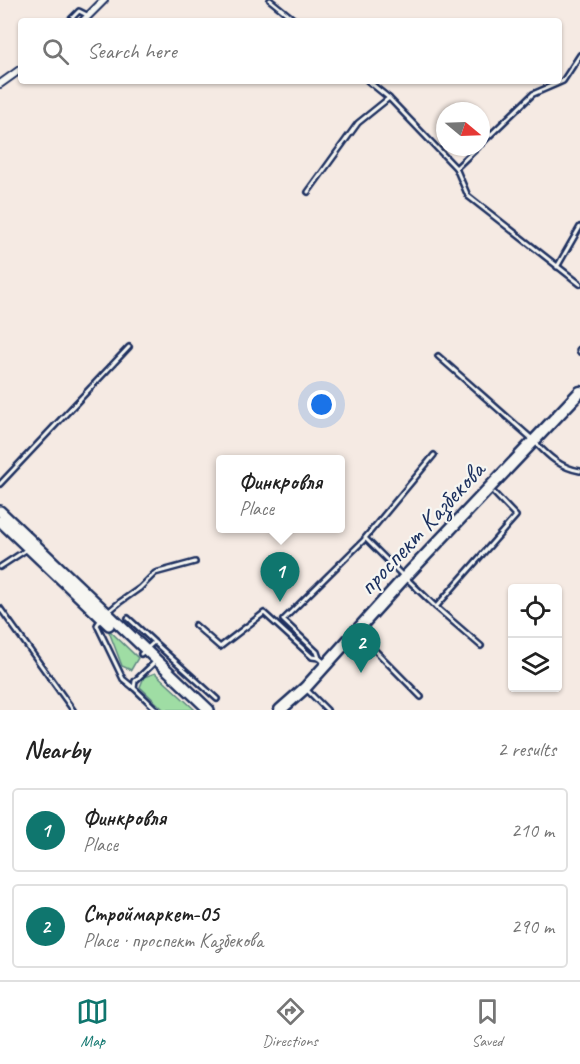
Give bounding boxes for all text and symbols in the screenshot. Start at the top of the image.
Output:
search box [18,18,562,84]
icon: search [39,35,72,68]
text: Search here [87,37,177,65]
north arrow [436,102,490,156]
your location [307,390,336,419]
street label: проспект Казбекова [351,453,494,603]
popup [216,455,345,533]
text: Финкровля [239,468,322,496]
text: Place [239,496,274,521]
pin: 1 [260,552,300,602]
map controls [508,584,562,692]
button: locate [508,584,562,638]
pin: 2 [342,624,380,673]
button: layers [508,638,562,692]
text: Nearby [24,733,89,766]
text: 2 results [497,737,556,762]
text: Финкровля [83,804,166,832]
text: 1 [41,818,50,843]
text: 210 m [511,818,554,843]
text: Place [83,832,118,857]
text: Строймаркет-05 [83,900,219,928]
text: 2 [41,914,50,939]
text: 290 m [511,914,554,939]
text: Place · проспект Казбекова [83,928,263,953]
tab: Map [76,995,109,1051]
tab: Directions [262,995,318,1051]
tab: Saved [471,995,504,1051]

